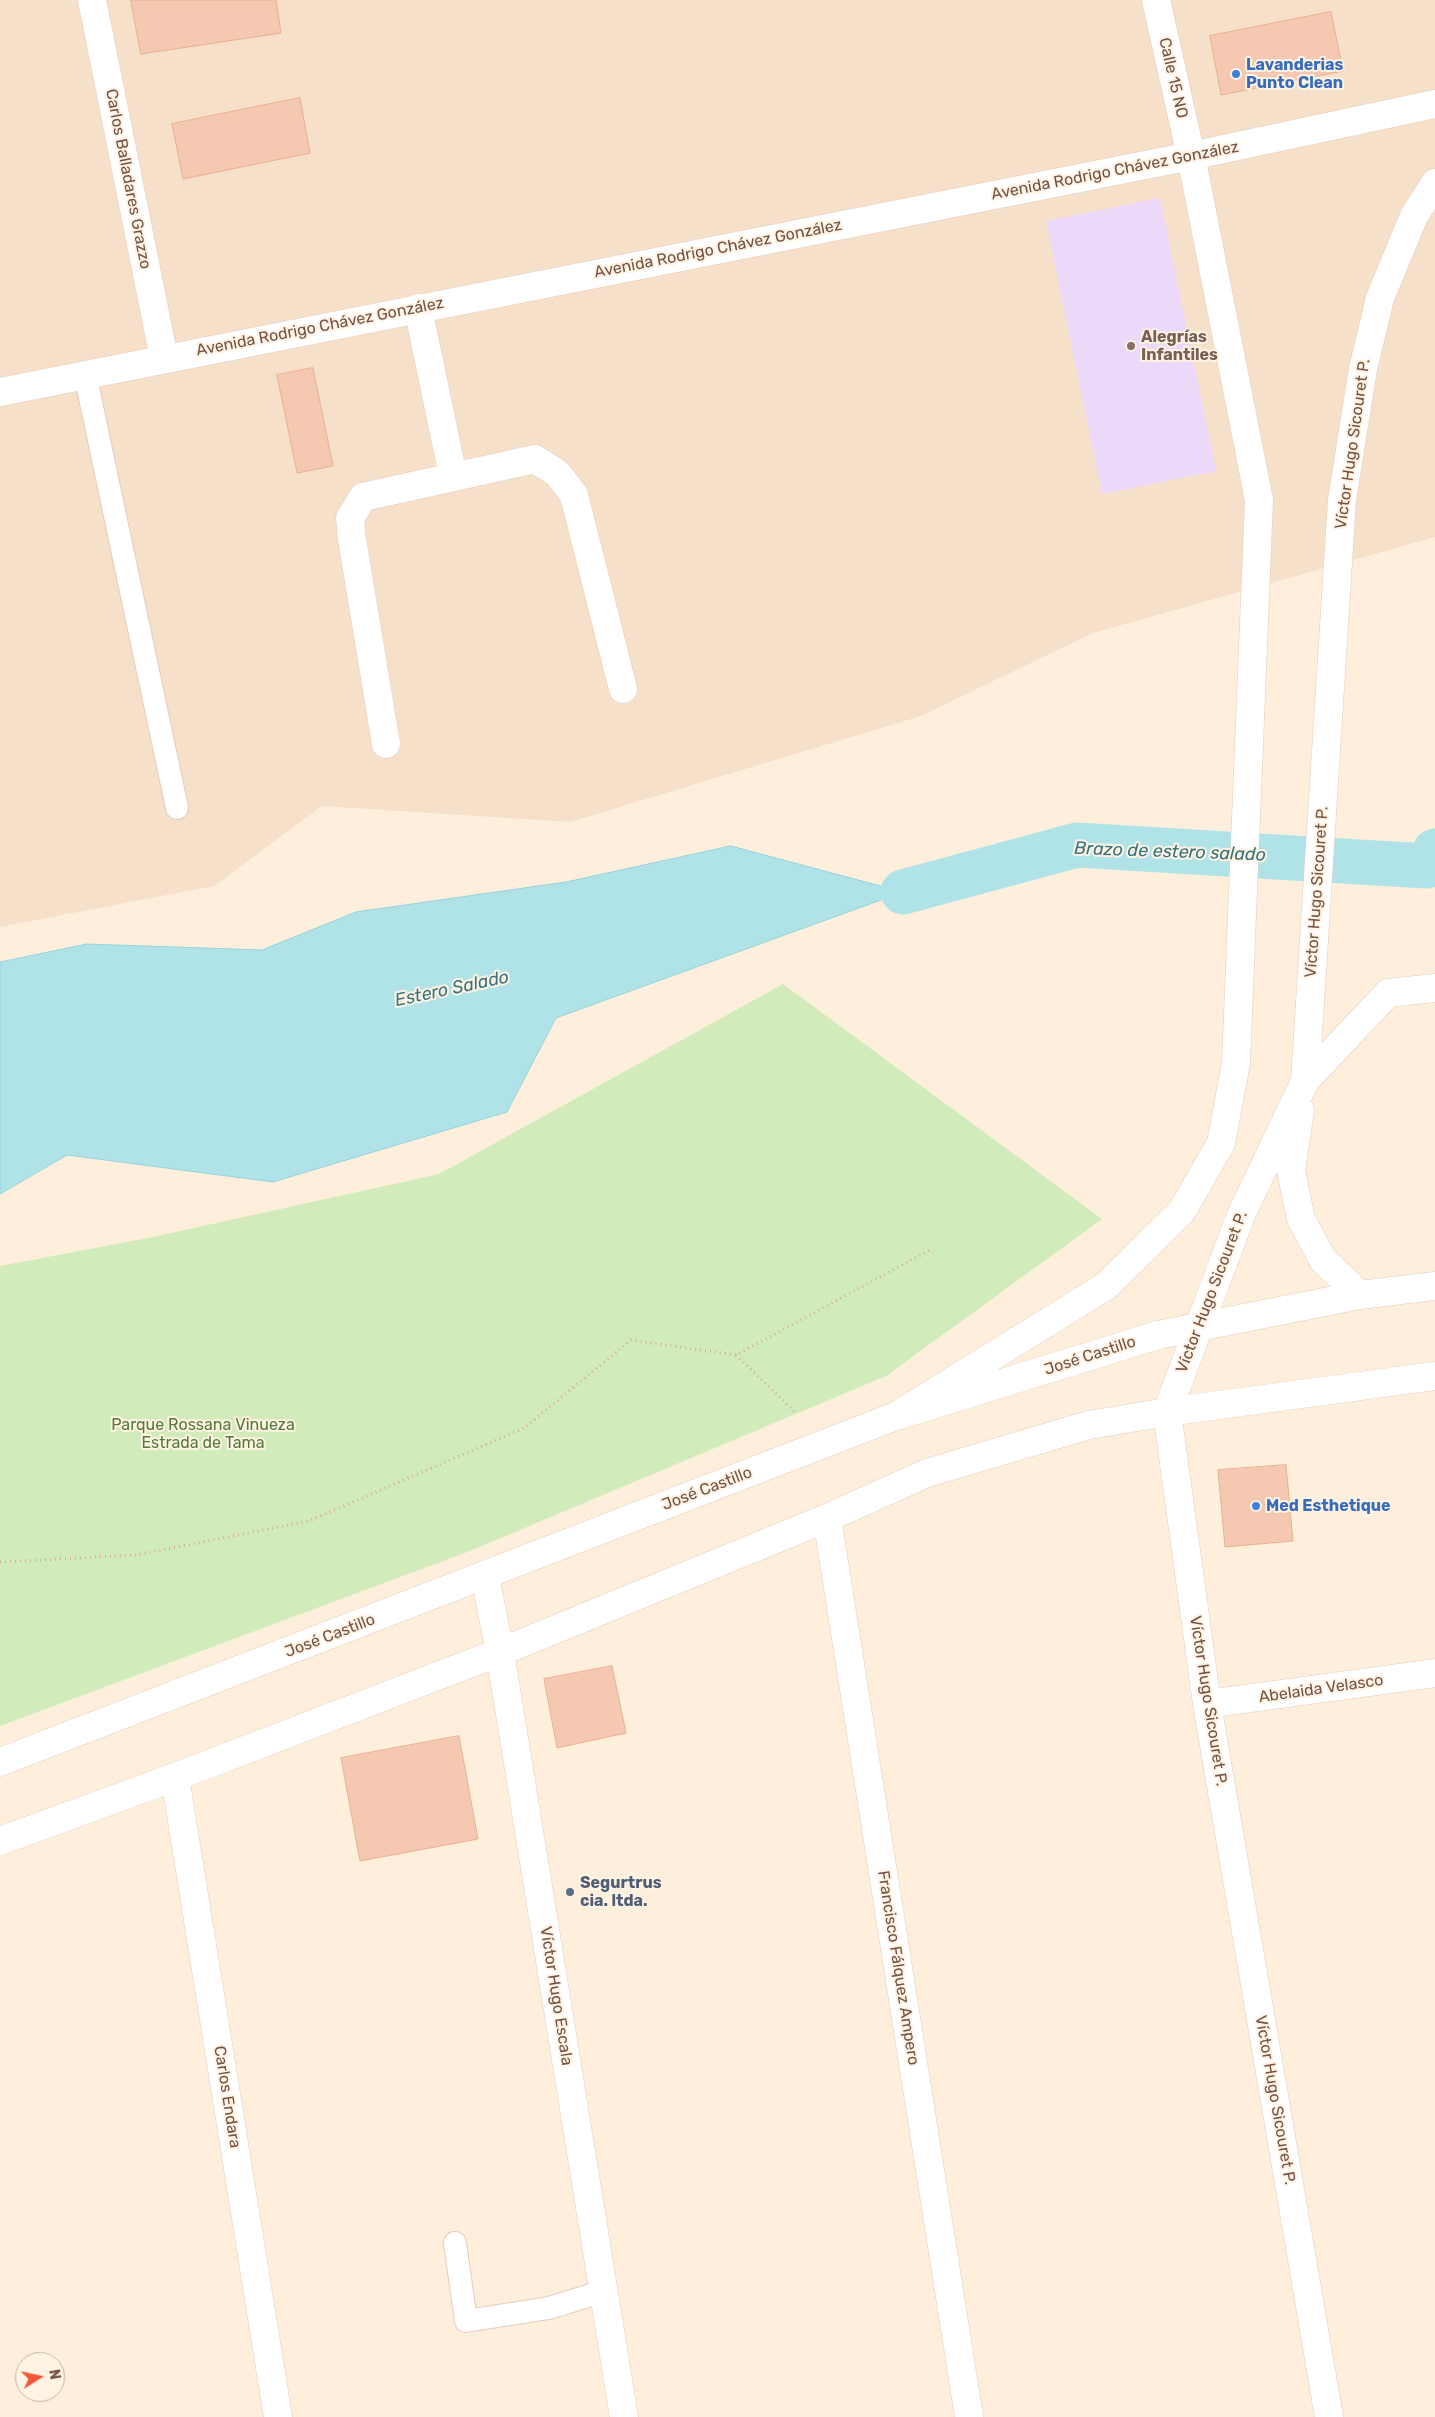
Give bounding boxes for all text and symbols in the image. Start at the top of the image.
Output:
street label: Calle 15 NO [1154,36,1192,120]
place label: Lavanderias Punto Clean [1246,55,1343,93]
marker: Lavanderias Punto Clean [1230,68,1242,80]
street label: Carlos Balladares Grazzo [101,87,155,271]
street label: Avenida Rodrigo Chávez González [990,138,1240,204]
street label: Avenida Rodrigo Chávez González [593,216,843,282]
street label: Avenida Rodrigo Chávez González [195,294,445,360]
place label: Alegrías Infantiles [1141,327,1218,365]
marker: Alegrías Infantiles [1125,340,1137,352]
street label: Víctor Hugo Sicouret P. [1332,358,1374,530]
street label: Víctor Hugo Sicouret P. [1301,806,1333,978]
water label: Brazo de estero salado [1074,838,1266,866]
water label: Estero Salado [393,966,511,1012]
street label: Víctor Hugo Sicouret P. [1172,1208,1252,1376]
street label: José Castillo [1042,1332,1138,1380]
park label: Parque Rossana Vinueza Estrada de Tama [111,1415,295,1453]
street label: José Castillo [659,1463,755,1515]
place label: Med Esthetique [1266,1496,1391,1516]
marker: Med Esthetique [1250,1500,1262,1512]
street label: José Castillo [282,1610,378,1662]
street label: Víctor Hugo Sicouret P. [1185,1615,1231,1787]
street label: Abelaida Velasco [1257,1671,1385,1707]
street label: Francisco Fálquez Ampero [873,1869,923,2067]
place label: Segurtrus cia. ltda. [580,1873,662,1911]
marker: Segurtrus cia. ltda. [564,1886,576,1898]
street label: Víctor Hugo Escala [536,1925,576,2067]
street label: Víctor Hugo Sicouret P. [1251,2014,1299,2186]
street label: Carlos Endara [209,2045,245,2149]
north arrow [15,2352,65,2402]
text: N [45,2368,64,2381]

